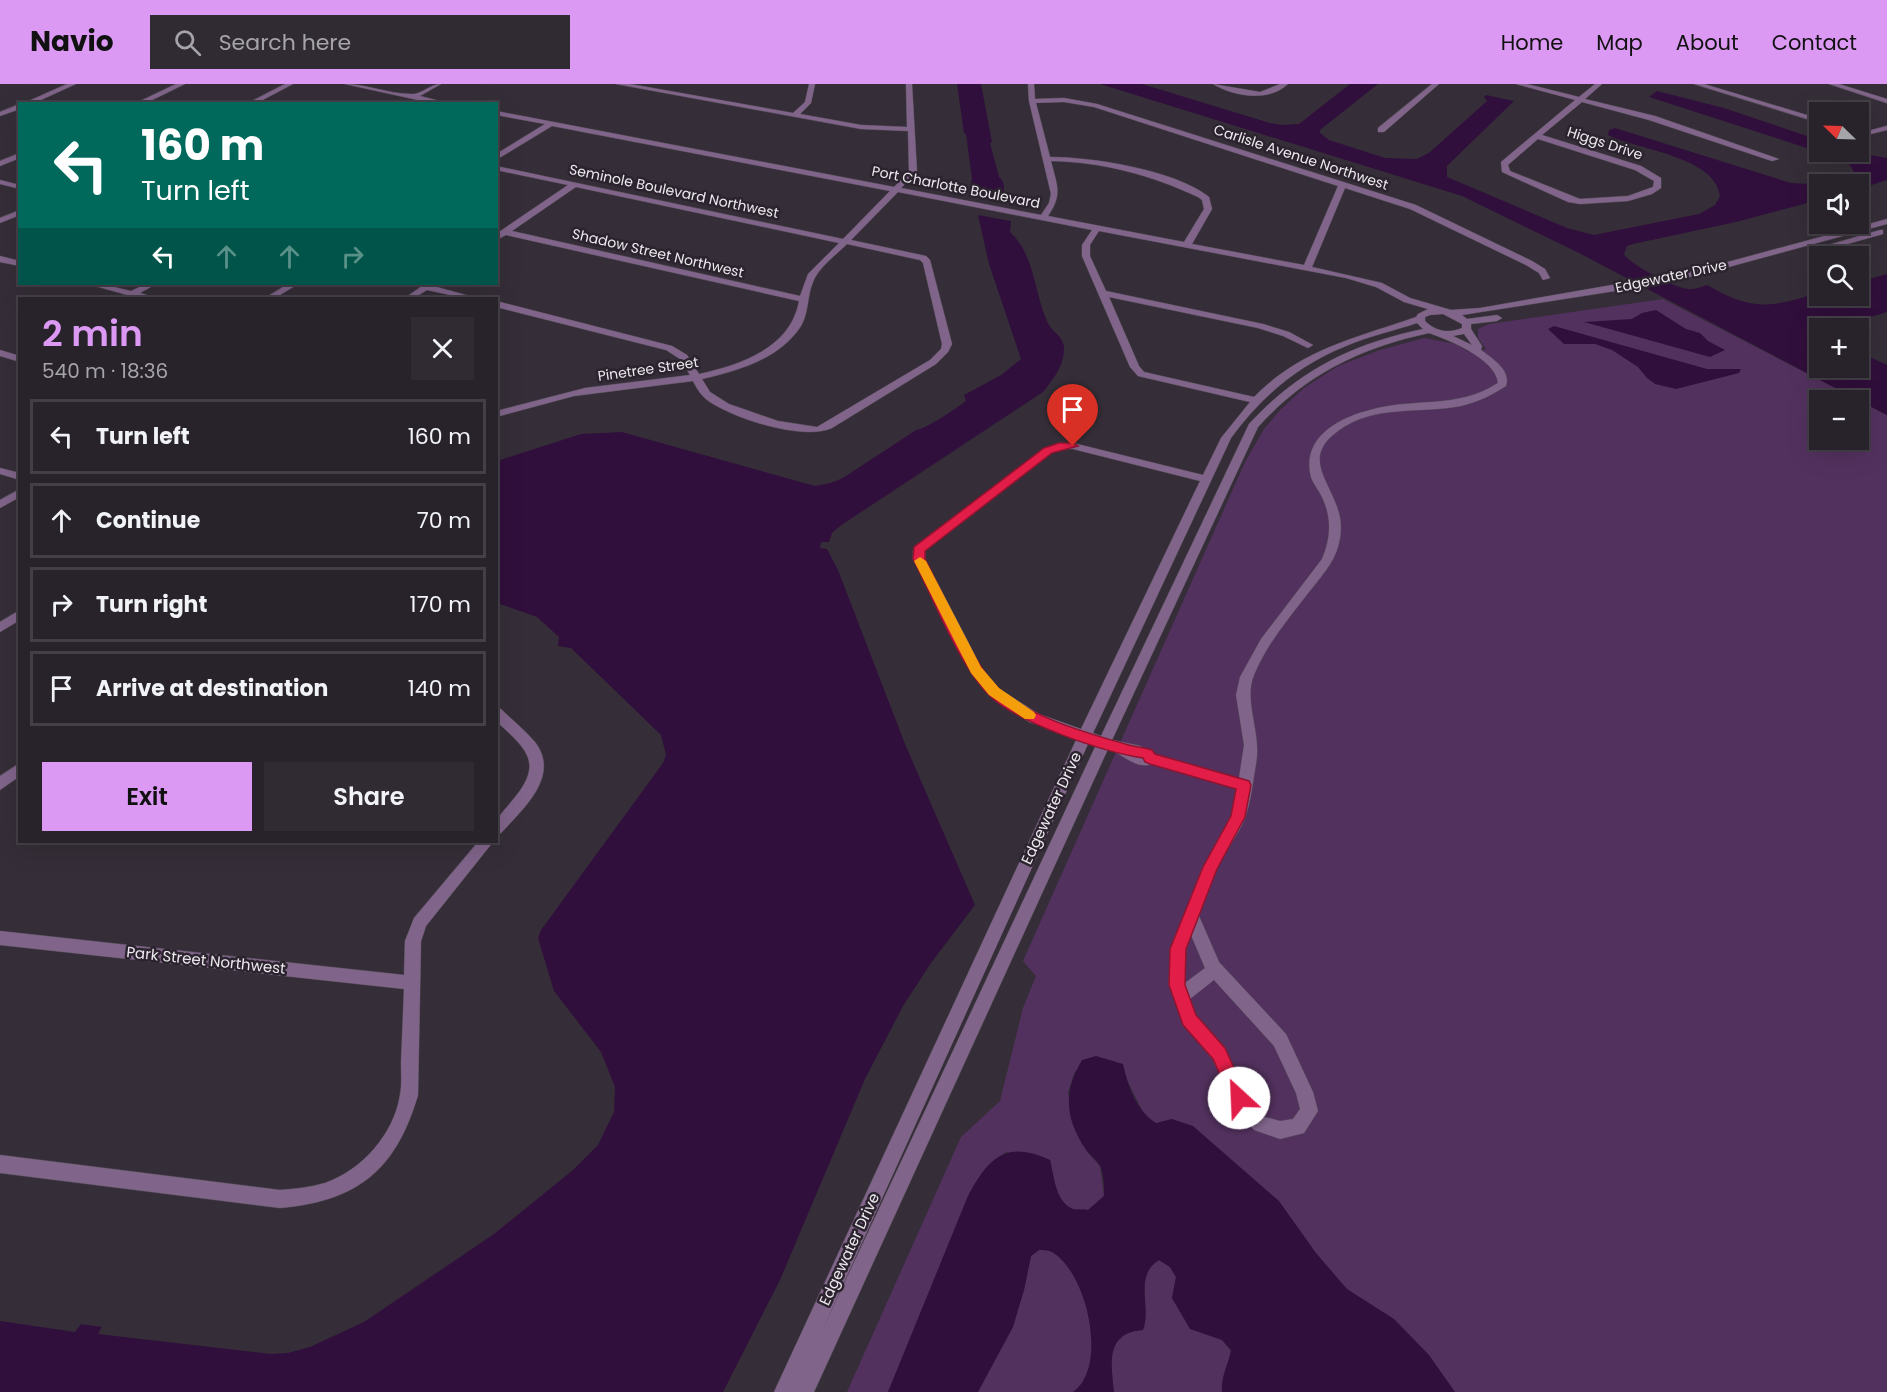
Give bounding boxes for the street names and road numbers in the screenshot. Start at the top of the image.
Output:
street label: Carlisle Avenue Northwest [1211,119,1391,195]
street label: Higgs Drive [1565,121,1646,165]
street label: Seminole Boulevard Northwest [567,159,781,223]
street label: Port Charlotte Boulevard [870,161,1042,213]
street label: Shadow Street Northwest [570,223,746,283]
street label: Edgewater Drive [1613,254,1729,298]
street label: Pinetree Street [596,352,700,386]
street label: Edgewater Drive [1016,748,1086,868]
street label: Park Street Northwest [125,941,287,979]
street label: Edgewater Drive [814,1189,884,1309]

